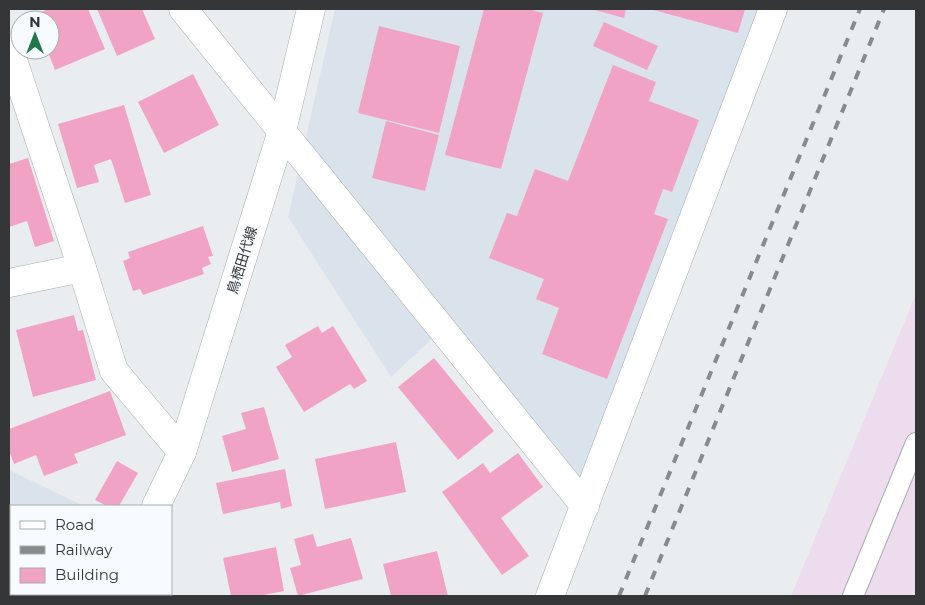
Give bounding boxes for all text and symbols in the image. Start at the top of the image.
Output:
north arrow [10,10,60,60]
text: N [29,13,41,31]
street label: 鳥栖田代線 [223,224,261,296]
legend [10,505,172,595]
text: Road [55,515,94,534]
text: Railway [55,540,113,559]
text: Building [55,565,119,584]

